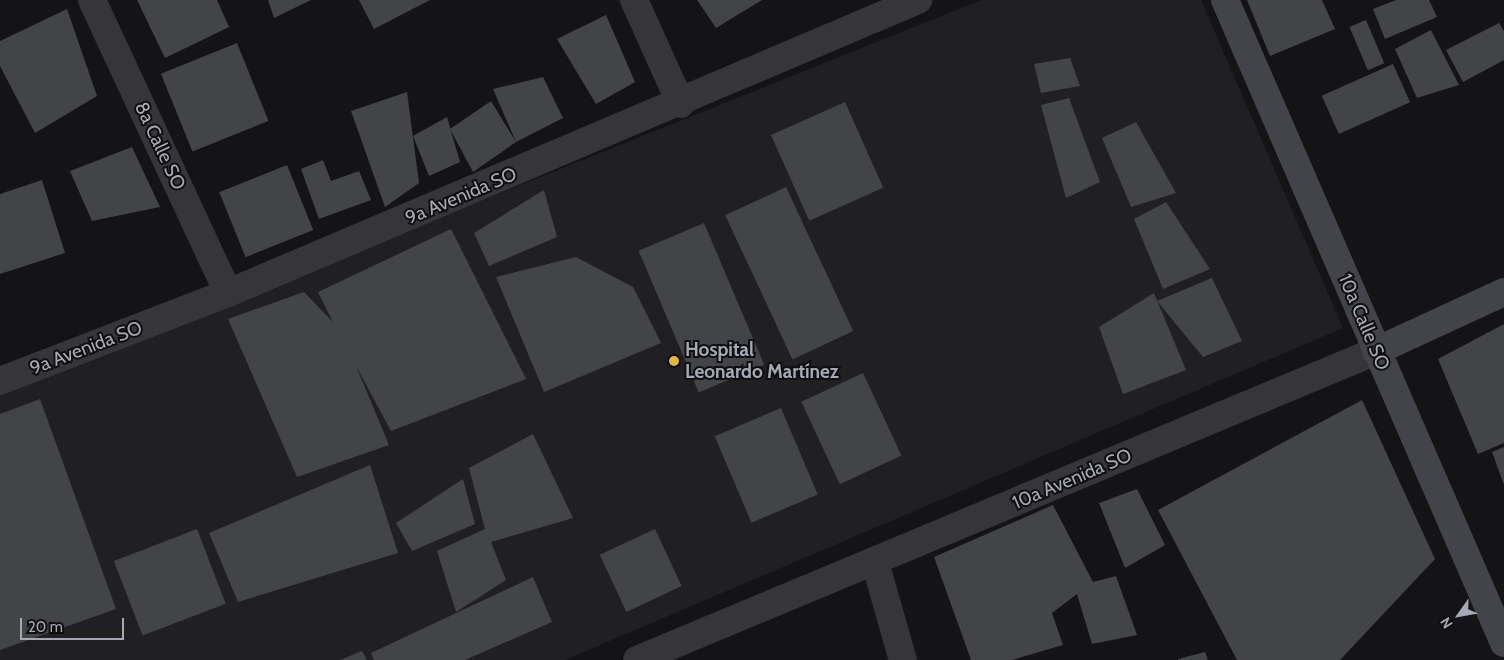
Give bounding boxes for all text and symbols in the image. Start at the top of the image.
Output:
street label: 8a Calle SO [130,98,190,194]
street label: 9a Avenida SO [402,162,520,230]
street label: 10a Calle SO [1334,270,1394,374]
street label: 9a Avenida SO [27,316,145,380]
place label: Hospital Leonardo Martínez [685,339,839,383]
marker: Hospital Leonardo Martínez [667,354,681,368]
street label: 10a Avenida SO [1009,444,1135,514]
north arrow [1434,590,1484,640]
scale bar [22,608,126,640]
text: N [1436,614,1457,632]
text: 20 m [28,618,63,636]

